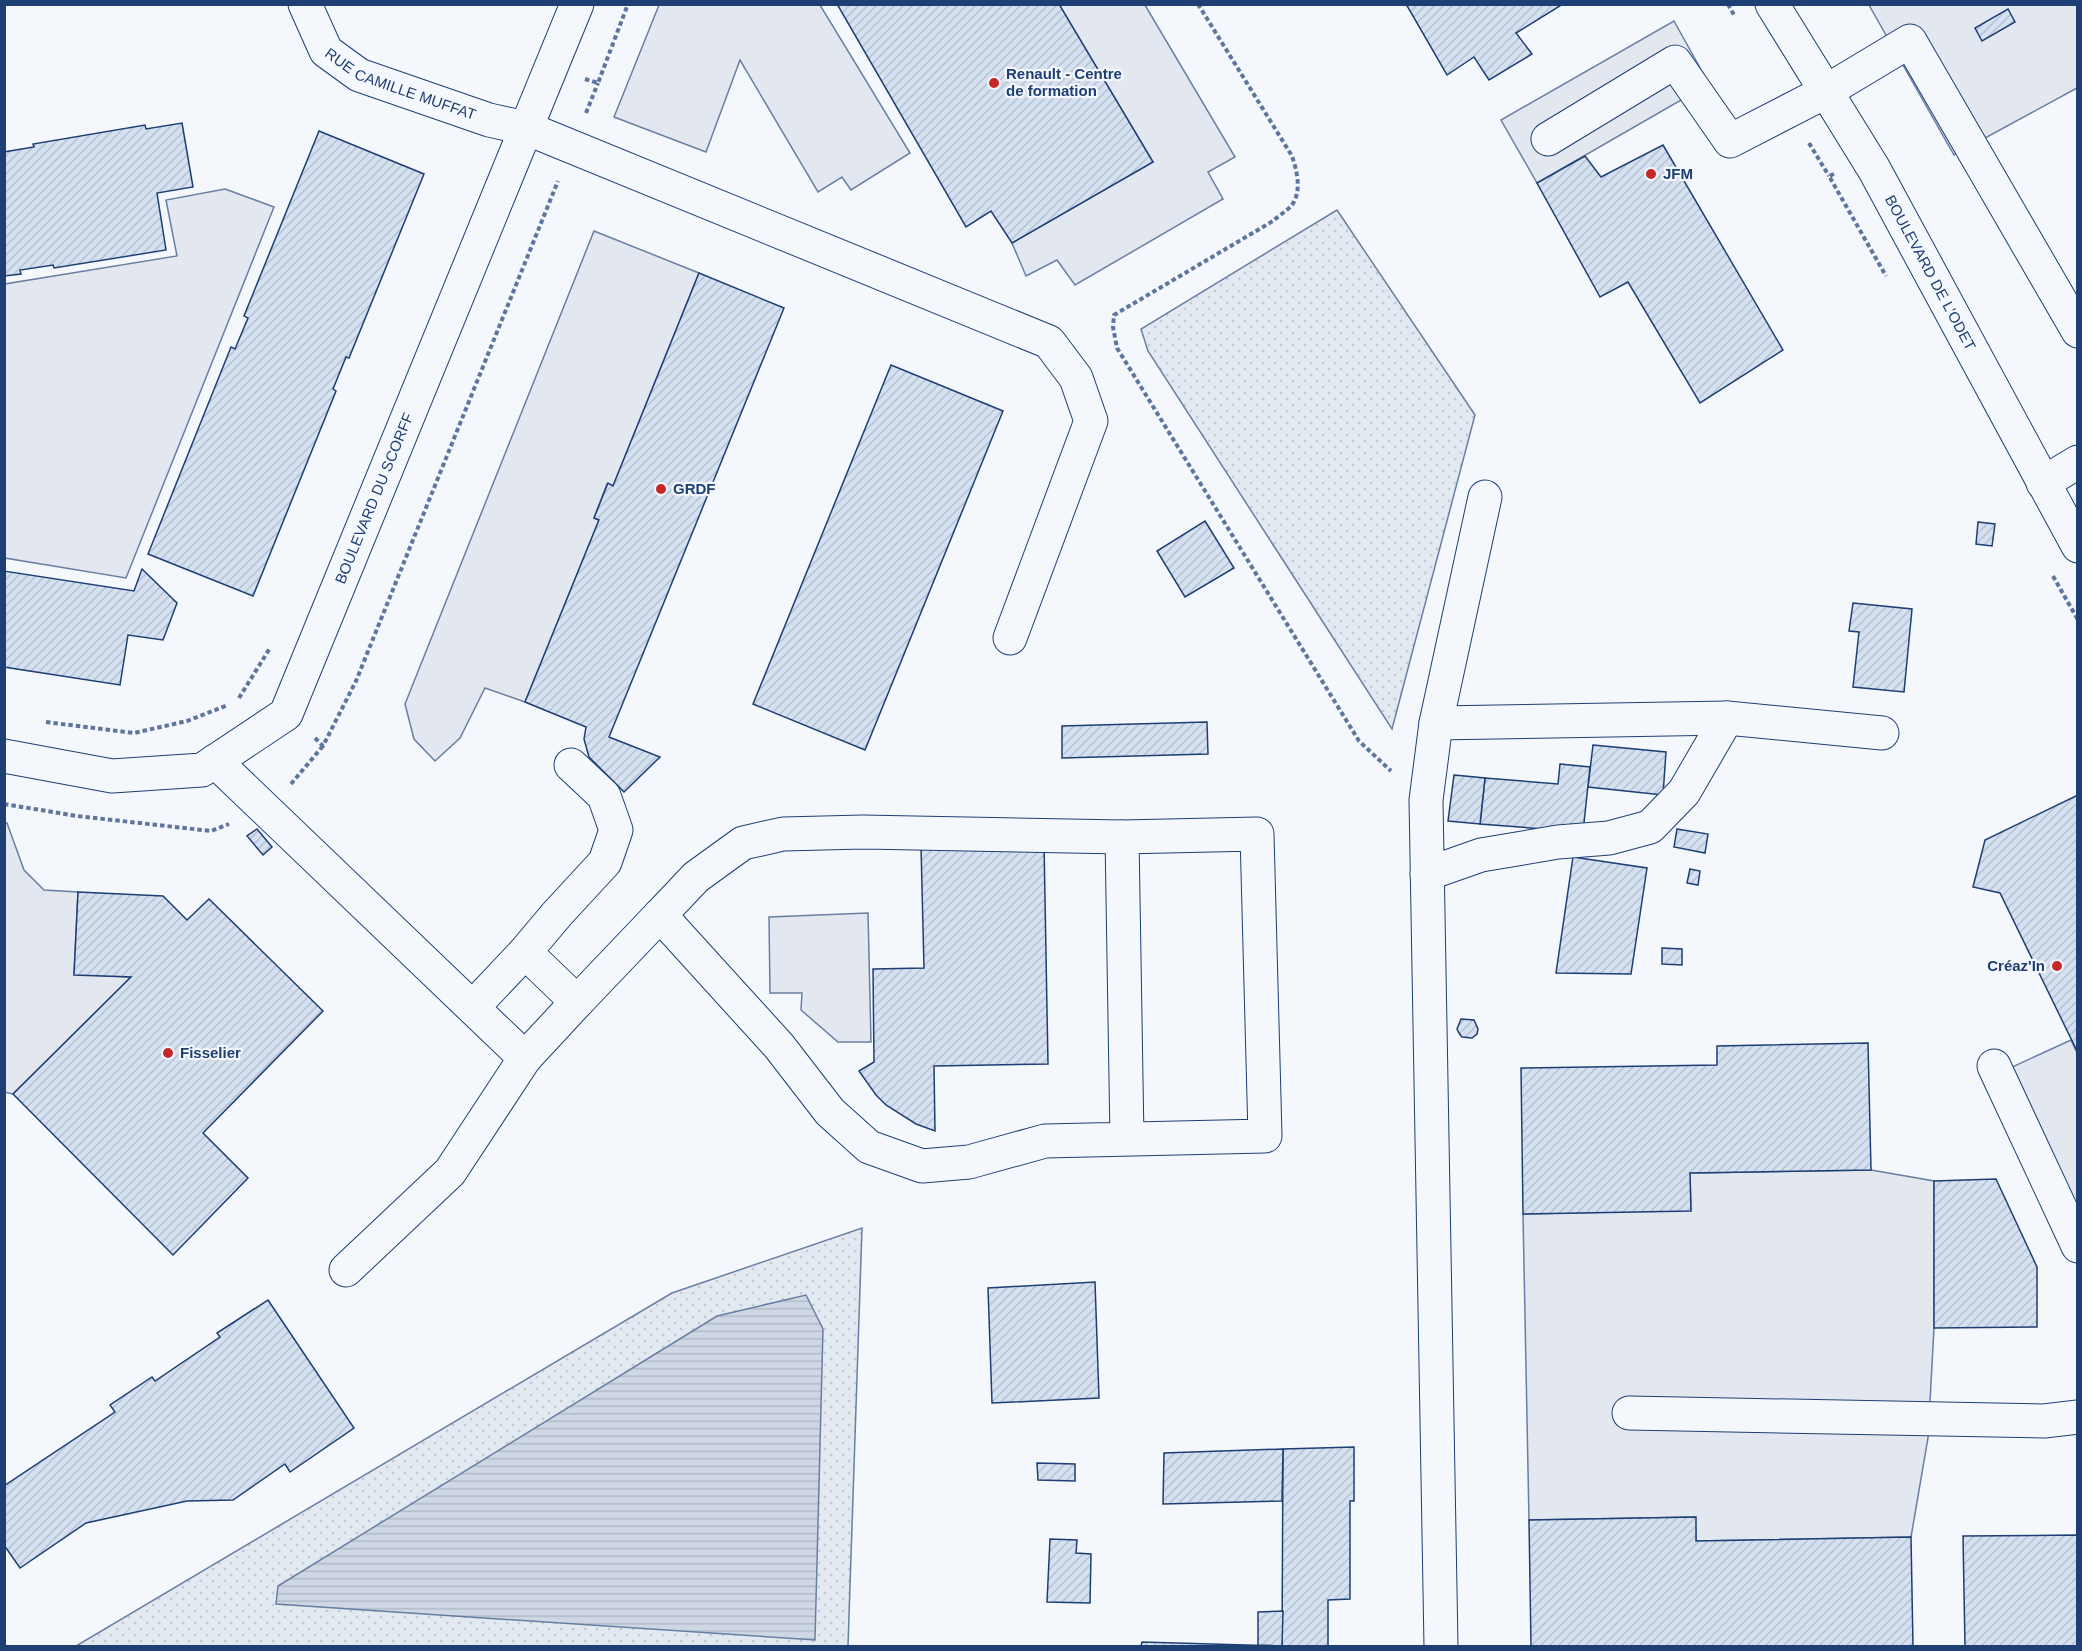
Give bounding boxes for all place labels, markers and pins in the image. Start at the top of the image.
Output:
place label: Renault - Centre de formation [1006,65,1122,99]
marker: Renault - Centre de formation [987,76,1001,90]
place label: JFM [1663,165,1693,182]
marker: JFM [1644,167,1658,181]
place label: GRDF [673,480,716,497]
marker: GRDF [654,482,668,496]
place label: Créaz'In [1987,957,2045,974]
marker: Créaz'In [2050,959,2064,973]
place label: Fisselier [180,1044,241,1061]
marker: Fisselier [161,1046,175,1060]

